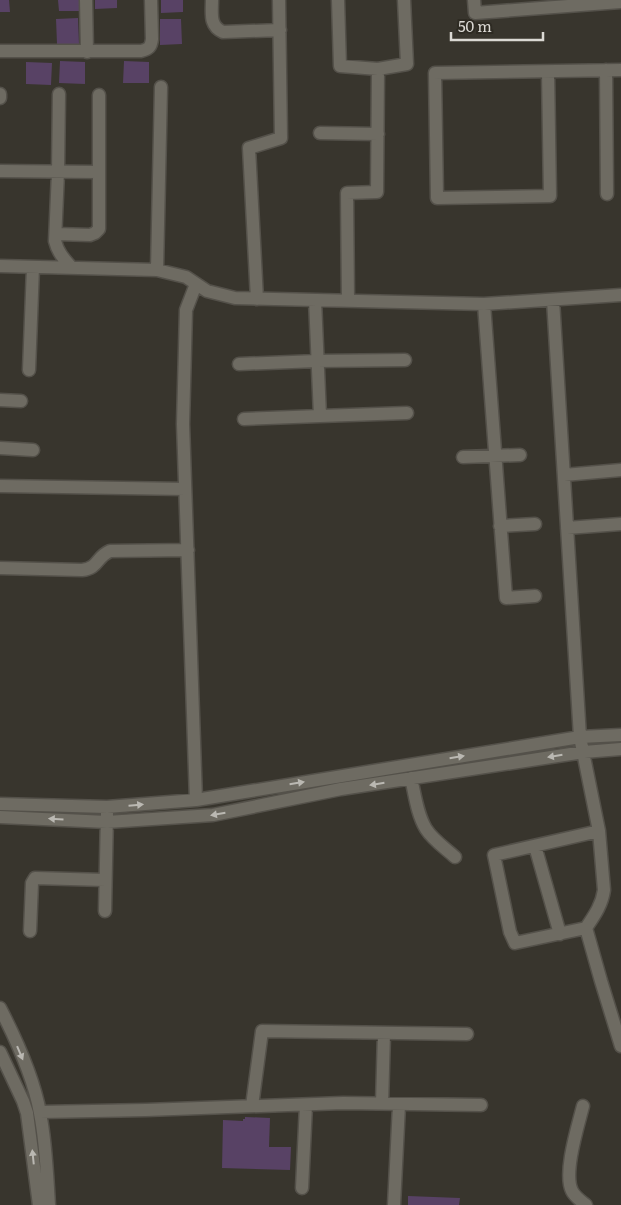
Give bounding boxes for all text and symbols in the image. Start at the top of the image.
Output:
scale bar [451,10,544,42]
text: 50 m [458,14,492,37]
one-way arrow [450,753,466,761]
one-way arrow [547,753,563,761]
one-way arrow [289,779,305,787]
one-way arrow [369,780,385,788]
one-way arrow [128,801,144,809]
one-way arrow [209,811,225,819]
one-way arrow [47,815,63,823]
one-way arrow [17,1045,25,1060]
one-way arrow [29,1148,37,1164]

